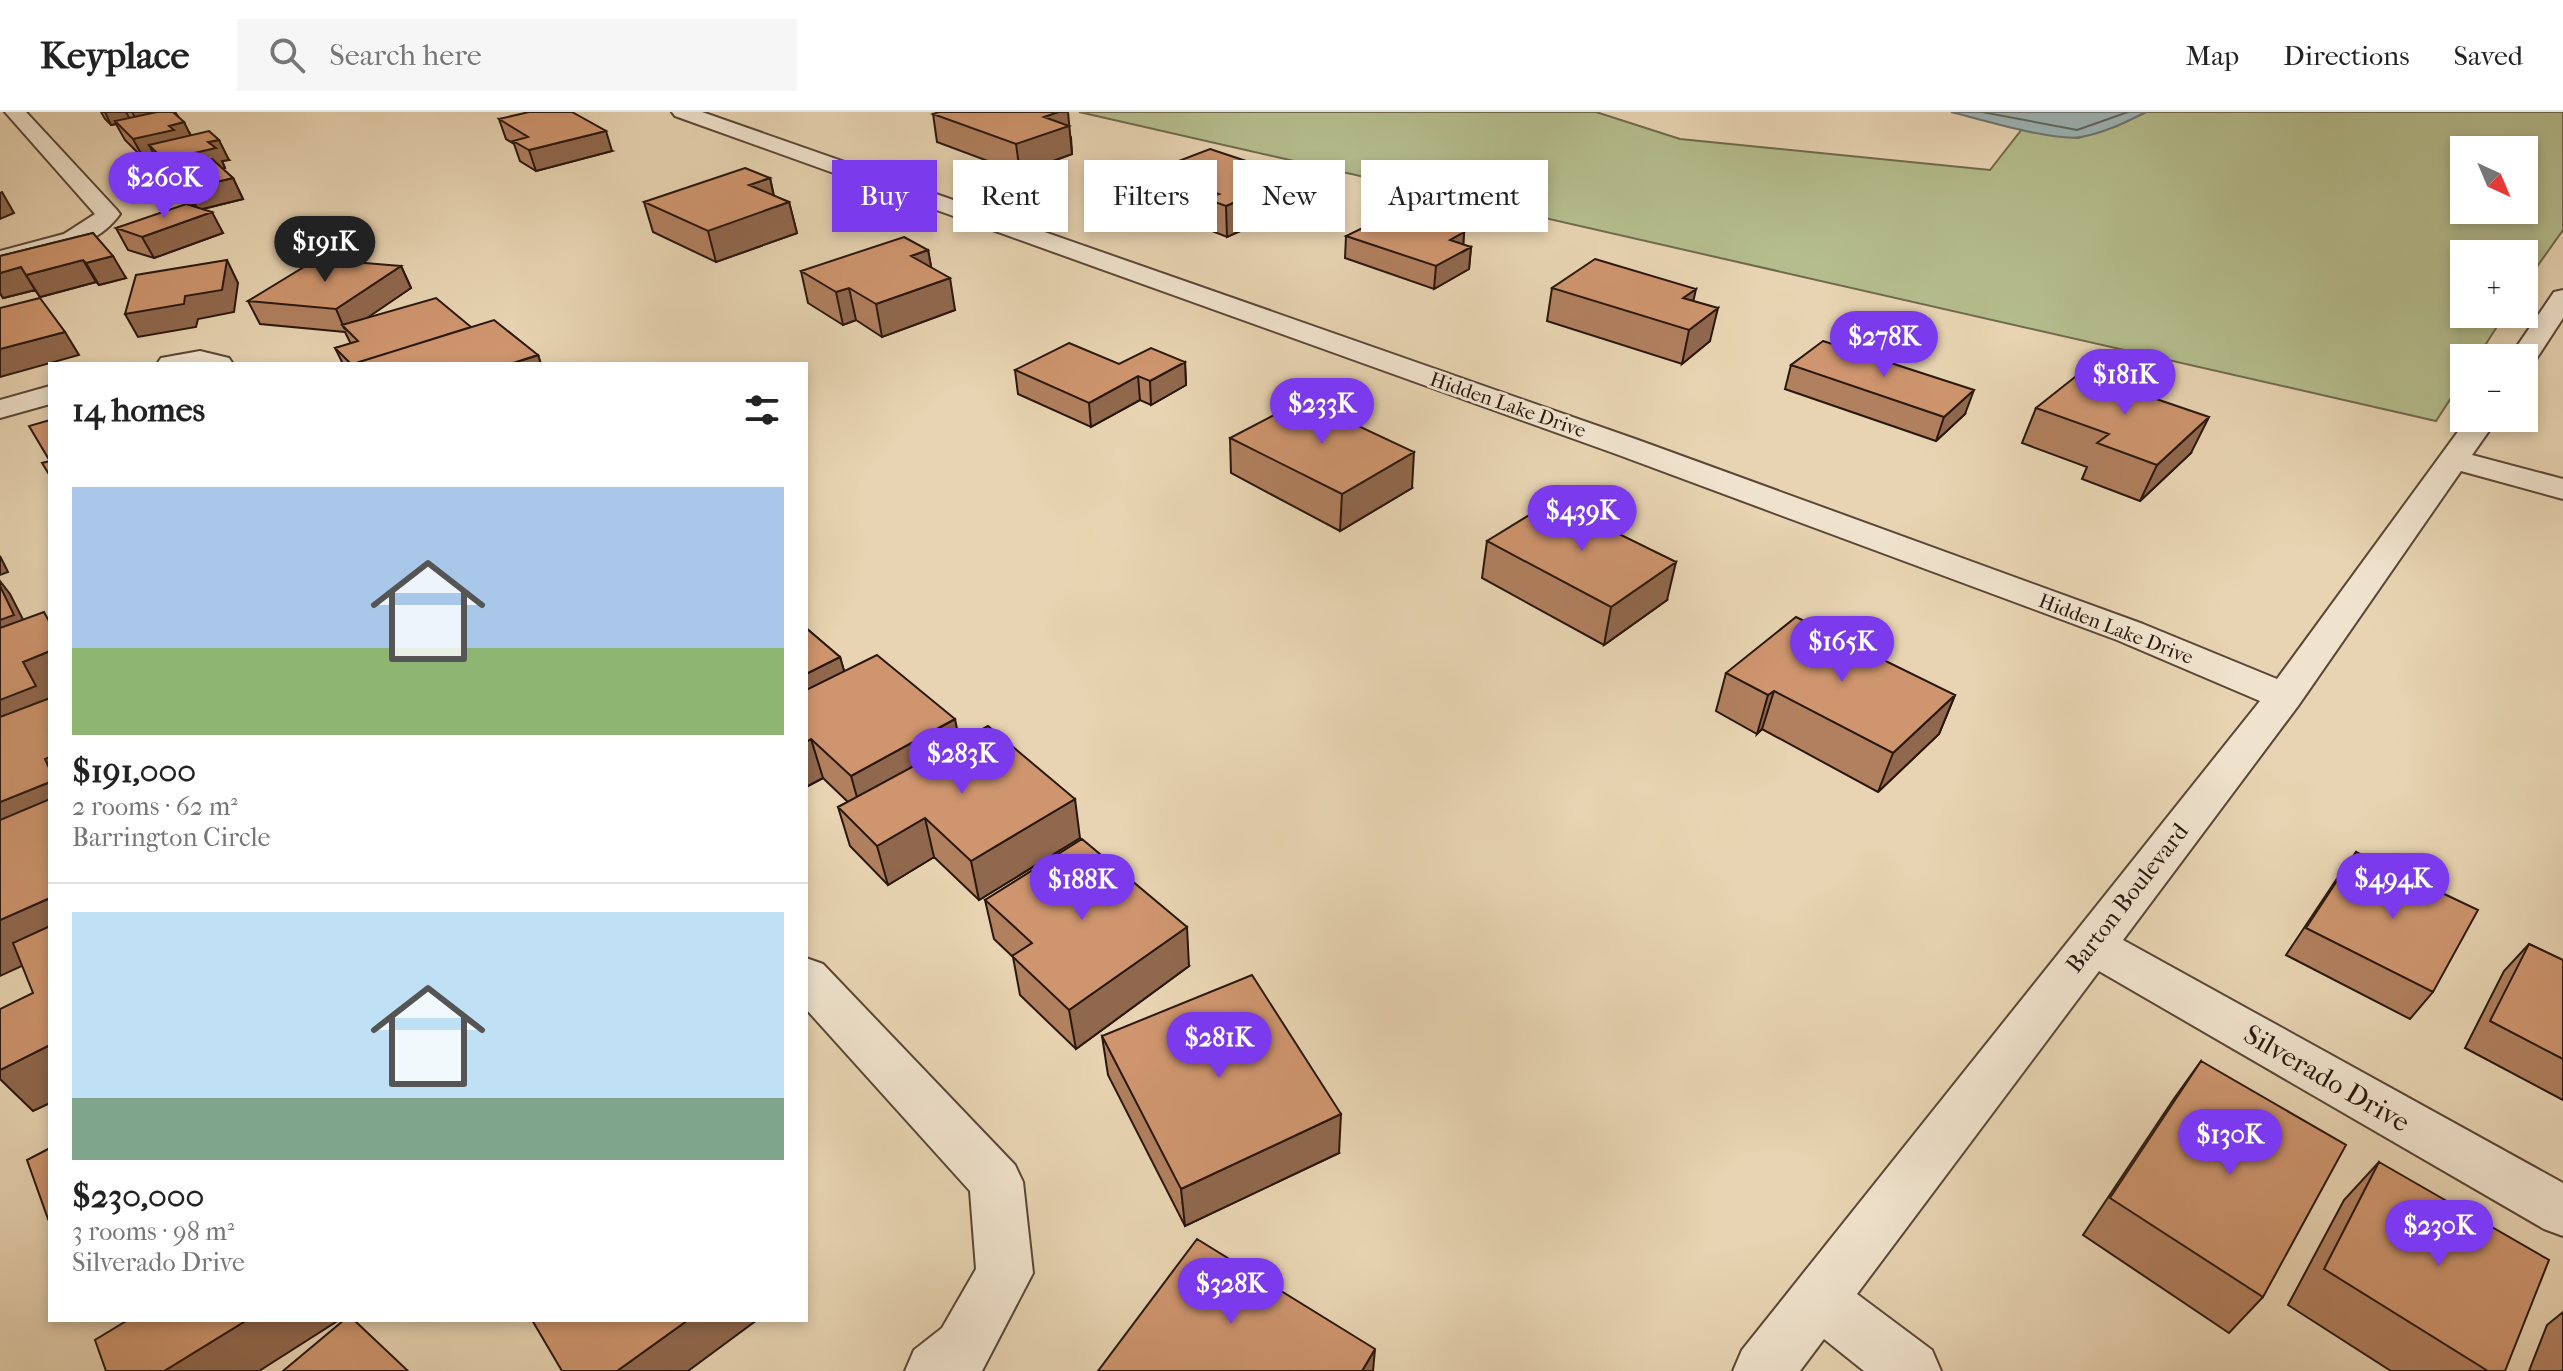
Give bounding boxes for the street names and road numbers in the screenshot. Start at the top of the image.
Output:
street label: Hidden Lake Drive [1427,367,1589,443]
street label: Hidden Lake Drive [2036,589,2197,669]
street label: Barton Boulevard [2060,817,2195,978]
street label: Silverado Drive [2238,1017,2416,1139]

